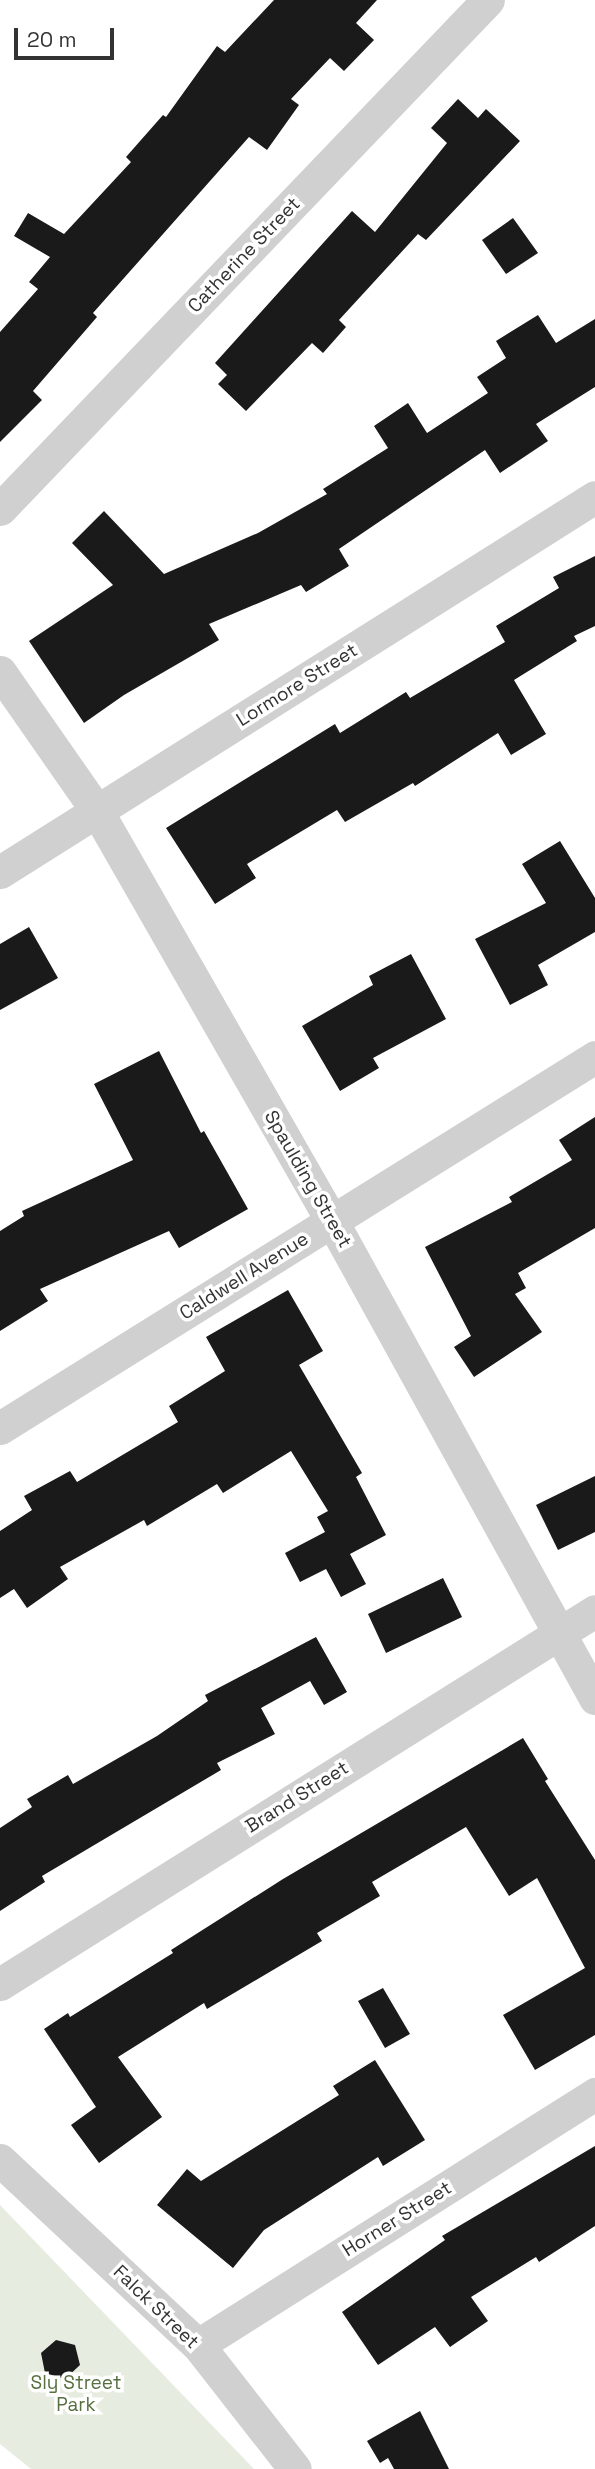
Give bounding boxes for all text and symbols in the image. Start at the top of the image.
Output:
scale bar [18,14,117,58]
text: 20 m [27,26,77,53]
street label: Catherine Street [183,192,305,318]
street label: Lormore Street [232,639,362,731]
street label: Spaulding Street [259,1106,357,1252]
street label: Caldwell Avenue [175,1227,313,1325]
street label: Brand Street [241,1756,353,1838]
street label: Horner Street [338,2176,456,2262]
street label: Falck Street [108,2261,204,2353]
park label: Sly Street Park [31,2372,121,2416]

